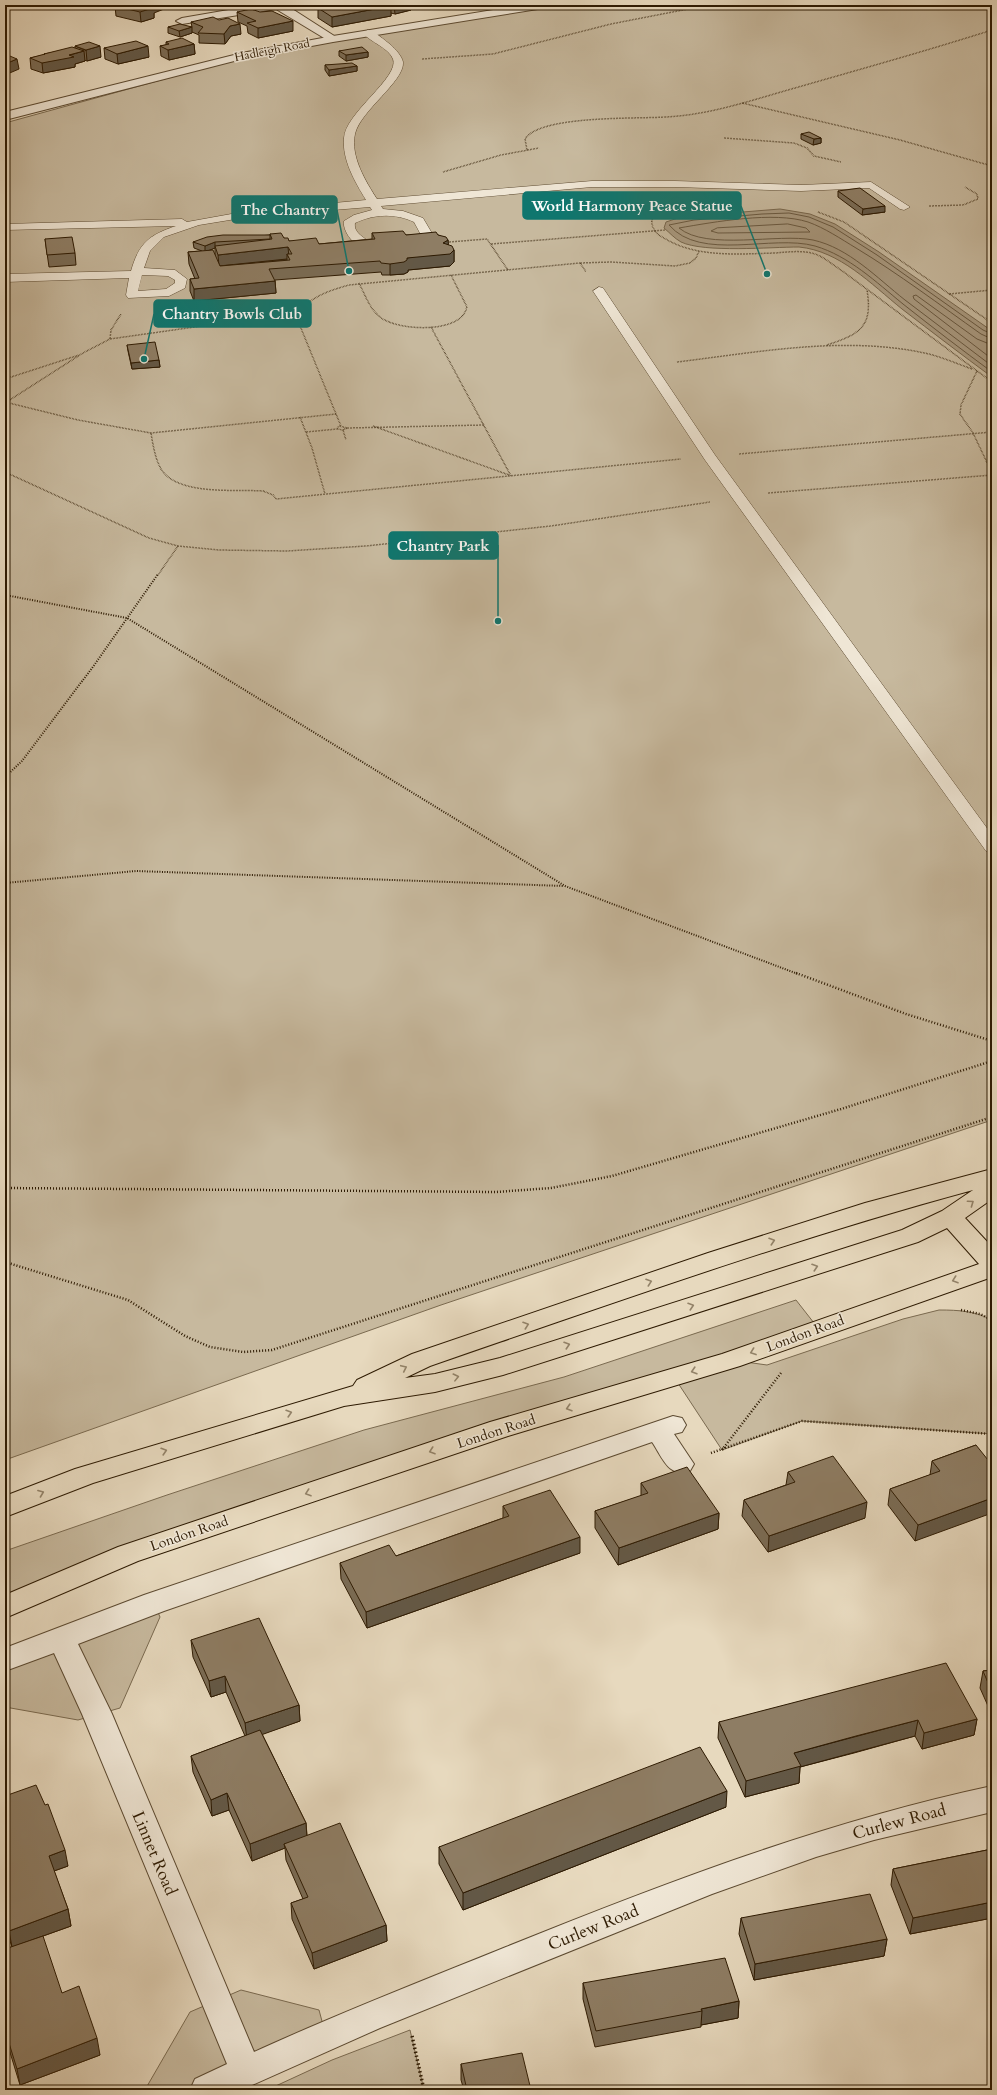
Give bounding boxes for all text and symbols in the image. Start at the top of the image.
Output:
street label: Hadleigh Road [233,35,312,65]
callout: World Harmony Peace Statue [523,192,741,219]
callout: The Chantry [232,196,337,223]
text: World Harmony Peace Statue [530,196,733,216]
text: The Chantry [241,200,330,220]
callout: Chantry Bowls Club [154,300,311,327]
text: Chantry Bowls Club [162,304,302,324]
callout: Chantry Park [389,532,498,559]
text: Chantry Park [396,536,490,556]
one-way arrow [967,1200,974,1208]
one-way arrow [768,1237,775,1246]
one-way arrow [811,1263,818,1271]
one-way arrow [952,1276,959,1284]
one-way arrow [645,1279,652,1287]
one-way arrow [687,1302,694,1311]
street label: London Road [764,1310,847,1356]
one-way arrow [522,1321,529,1329]
one-way arrow [563,1341,570,1350]
one-way arrow [750,1347,757,1355]
one-way arrow [399,1365,407,1373]
one-way arrow [690,1366,697,1375]
one-way arrow [453,1374,460,1382]
one-way arrow [566,1403,573,1412]
one-way arrow [285,1409,292,1418]
street label: London Road [454,1410,538,1453]
one-way arrow [428,1447,435,1455]
one-way arrow [161,1448,168,1456]
one-way arrow [305,1488,312,1497]
one-way arrow [38,1490,45,1498]
street label: London Road [148,1511,231,1556]
street label: Curlew Road [850,1798,949,1845]
street label: Linnet Road [126,1808,183,1899]
street label: Curlew Road [544,1899,642,1956]

